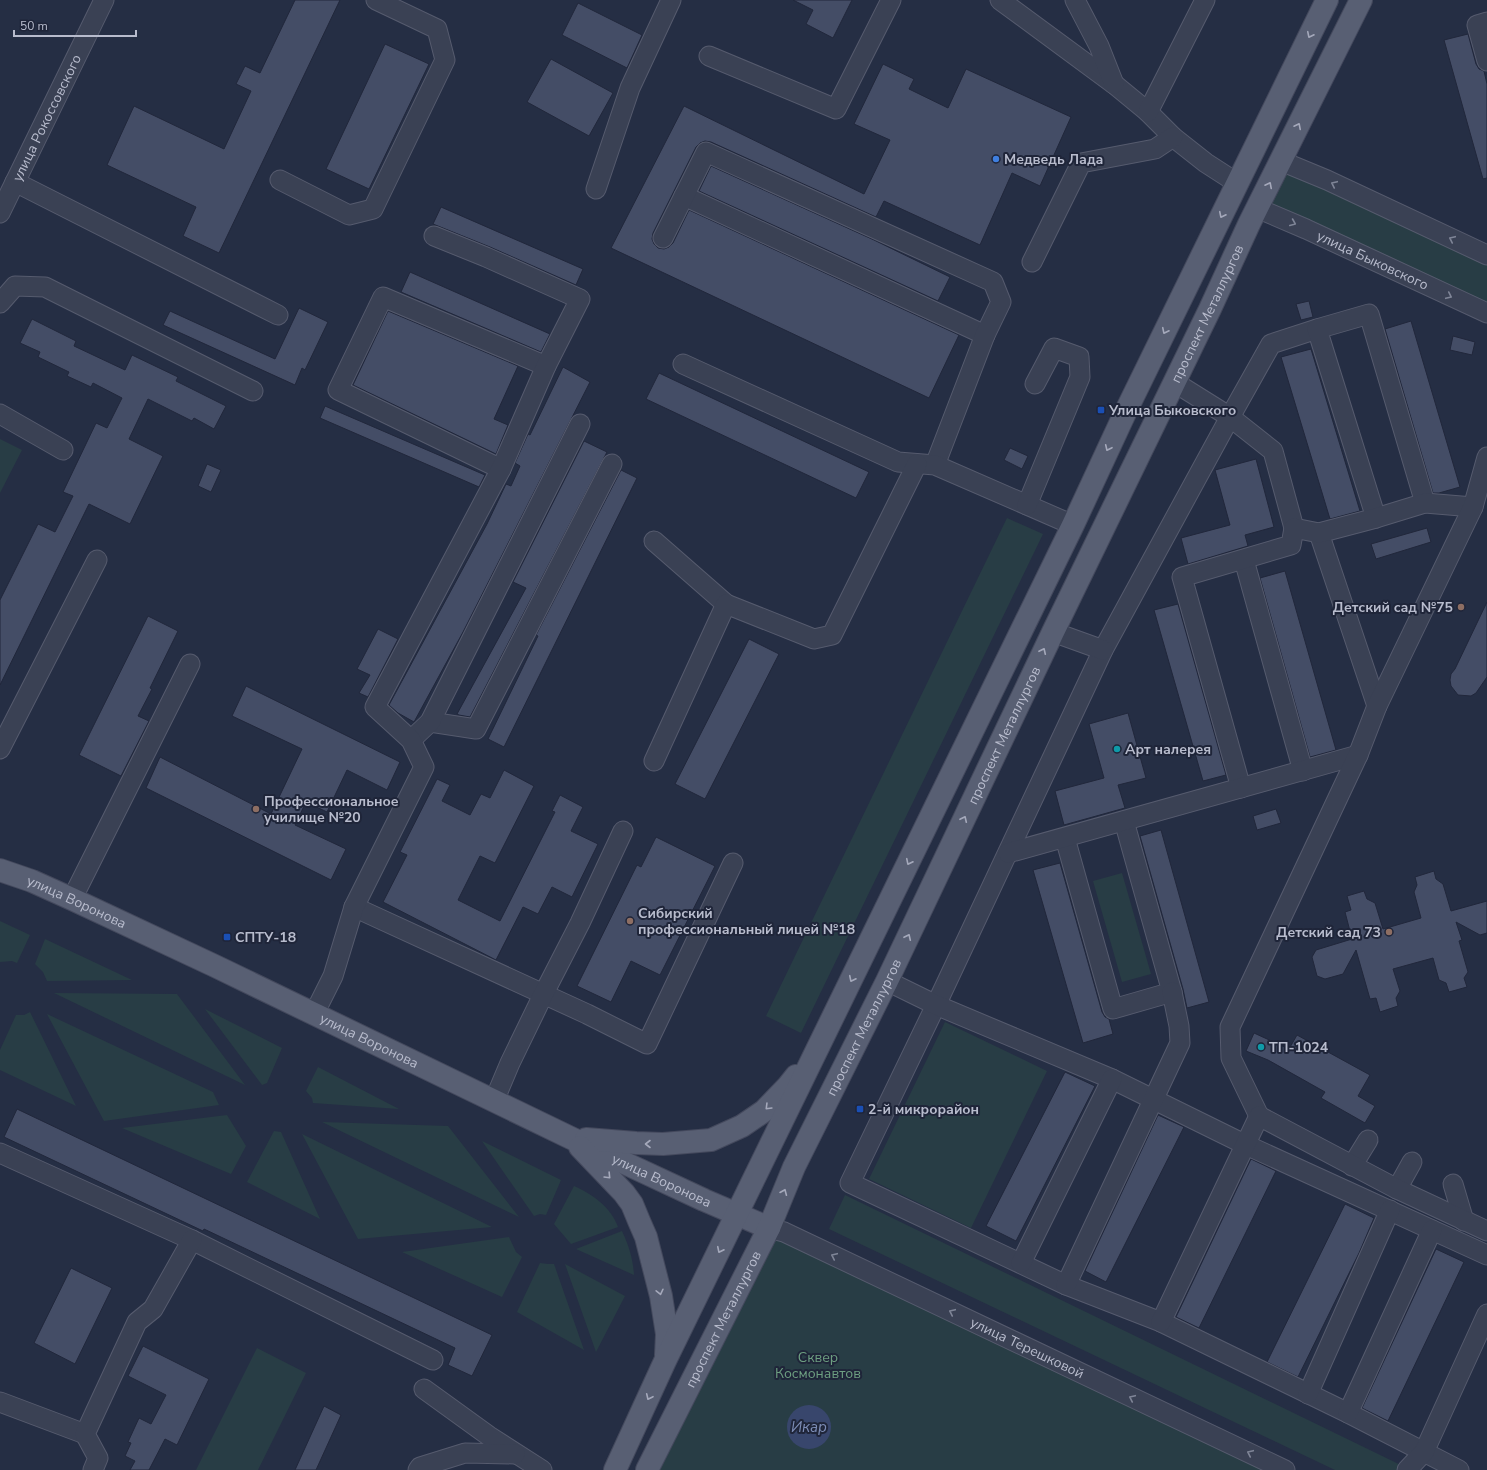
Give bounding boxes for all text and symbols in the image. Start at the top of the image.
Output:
scale bar [14,12,136,38]
text: 50 m [20,18,48,34]
one-way arrow [1307,31,1315,38]
street label: улица Рокоссовского [8,51,86,185]
one-way arrow [1293,123,1301,131]
place label: Медведь Лада [1004,150,1103,169]
marker: Медведь Лада [991,154,1001,164]
one-way arrow [1264,181,1272,189]
one-way arrow [1330,181,1338,189]
one-way arrow [1219,210,1227,218]
one-way arrow [1289,219,1296,227]
street label: улица Быковского [1314,226,1432,295]
one-way arrow [1448,236,1456,244]
street label: проспект Металлургов [1167,241,1248,386]
one-way arrow [1445,291,1452,299]
one-way arrow [1162,327,1170,335]
place label: Улица Быковского [1108,401,1236,420]
marker: Улица Быковского [1096,405,1106,415]
one-way arrow [1105,444,1113,452]
place label: Детский сад №75 [1333,598,1453,617]
marker: Детский сад №75 [1456,602,1466,612]
one-way arrow [1038,648,1046,656]
street label: проспект Металлургов [963,663,1045,808]
place label: Арт налерея [1125,740,1211,759]
marker: Арт налерея [1112,744,1122,754]
place label: Профессиональное училище №20 [264,792,399,827]
marker: Профессиональное училище №20 [251,804,261,814]
one-way arrow [959,816,967,824]
one-way arrow [906,858,914,865]
street label: улица Воронова [24,871,129,933]
place label: Сибирский профессиональный лицей №18 [638,904,855,939]
marker: Сибирский профессиональный лицей №18 [625,916,635,926]
place label: Детский сад 73 [1276,923,1381,942]
marker: Детский сад 73 [1384,927,1394,937]
place label: СПТУ-18 [235,928,296,947]
marker: СПТУ-18 [222,932,232,942]
one-way arrow [903,933,911,941]
street label: проспект Металлургов [822,956,906,1099]
one-way arrow [849,975,857,982]
street label: улица Воронова [316,1009,422,1073]
place label: ТП-1024 [1269,1038,1329,1057]
marker: ТП-1024 [1256,1042,1266,1052]
place label: 2-й микрорайон [868,1100,979,1119]
one-way arrow [765,1102,773,1110]
marker: 2-й микрорайон [855,1104,865,1114]
one-way arrow [645,1139,651,1148]
street label: улица Воронова [609,1149,714,1212]
one-way arrow [603,1171,611,1179]
one-way arrow [779,1189,787,1196]
one-way arrow [717,1246,725,1253]
street label: проспект Металлургов [681,1247,766,1391]
one-way arrow [831,1253,838,1261]
one-way arrow [655,1288,664,1295]
one-way arrow [948,1309,956,1317]
street label: улица Терешковой [967,1313,1087,1383]
park label: Сквер Космонавтов [775,1348,861,1383]
one-way arrow [646,1392,654,1400]
one-way arrow [1129,1395,1137,1403]
water label: Икар [791,1417,827,1437]
one-way arrow [1247,1450,1254,1458]

